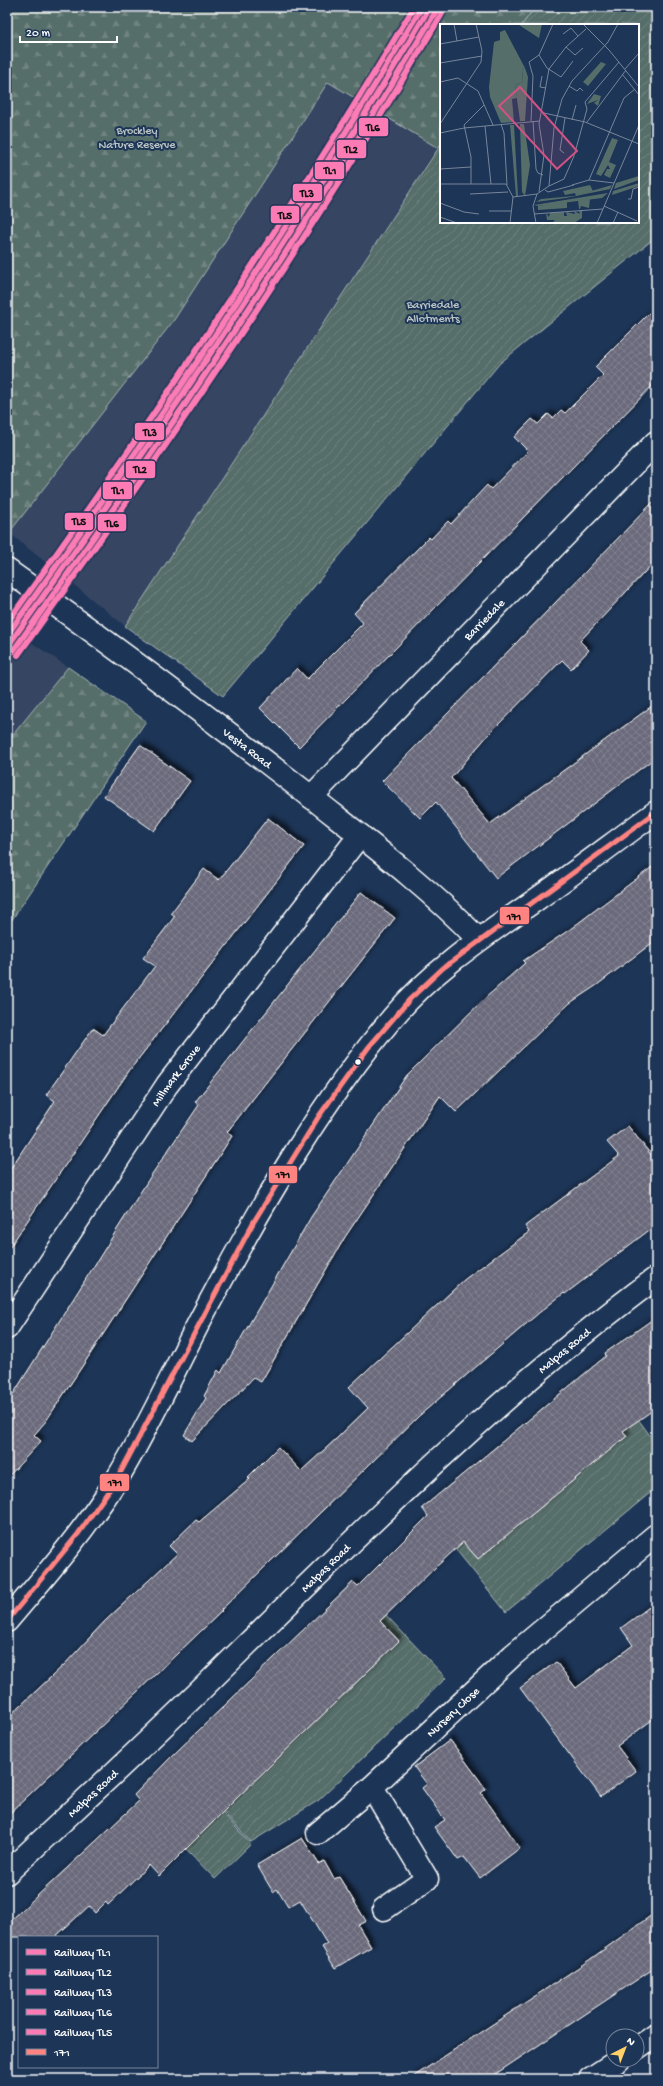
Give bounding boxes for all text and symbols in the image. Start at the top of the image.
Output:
scale bar [20,18,117,44]
inset map [440,24,639,223]
text: 20 m [26,27,51,41]
line badge: TL6 [358,117,389,137]
text: TL6 [365,123,380,135]
park label: Brockley Nature Reserve [98,125,176,153]
line badge: TL2 [336,139,367,159]
text: TL2 [343,145,358,157]
line badge: TL1 [314,161,345,180]
text: TL1 [323,166,336,178]
line badge: TL3 [292,183,323,202]
text: TL3 [299,189,314,201]
line badge: TL5 [270,205,300,224]
text: TL5 [277,211,292,223]
park label: Barriedale Allotments [406,299,460,327]
line badge: TL3 [134,422,165,441]
text: TL3 [142,428,157,440]
line badge: TL2 [125,460,156,479]
text: TL2 [132,465,147,477]
line badge: TL1 [102,481,133,500]
text: TL1 [111,486,124,498]
line badge: TL5 [64,512,94,531]
line badge: TL6 [97,513,127,532]
text: TL5 [71,517,86,529]
text: TL6 [104,519,119,531]
street label: Barriedale [461,596,509,645]
street label: Vesta Road [218,725,274,773]
line badge: 171 [499,906,530,925]
text: 171 [506,912,521,924]
street label: Millmark Grove [150,1042,205,1110]
unlabelled marker [353,1057,363,1067]
line badge: 171 [268,1165,298,1184]
text: 171 [275,1170,290,1182]
street label: Malpas Road [536,1326,595,1377]
line badge: 171 [99,1473,130,1492]
text: 171 [107,1478,122,1490]
street label: Malpas Road [299,1541,355,1596]
street label: Nursery Close [425,1684,484,1741]
street label: Malpas Road [66,1767,123,1821]
legend [18,1936,158,2068]
text: Railway TL1 [54,1947,111,1961]
text: Railway TL2 [54,1967,112,1981]
text: Railway TL3 [54,1987,112,2001]
text: Railway TL6 [54,2007,113,2021]
text: Railway TL5 [54,2027,112,2041]
north arrow [605,2028,645,2068]
text: N [624,2035,637,2049]
text: 171 [53,2047,70,2061]

